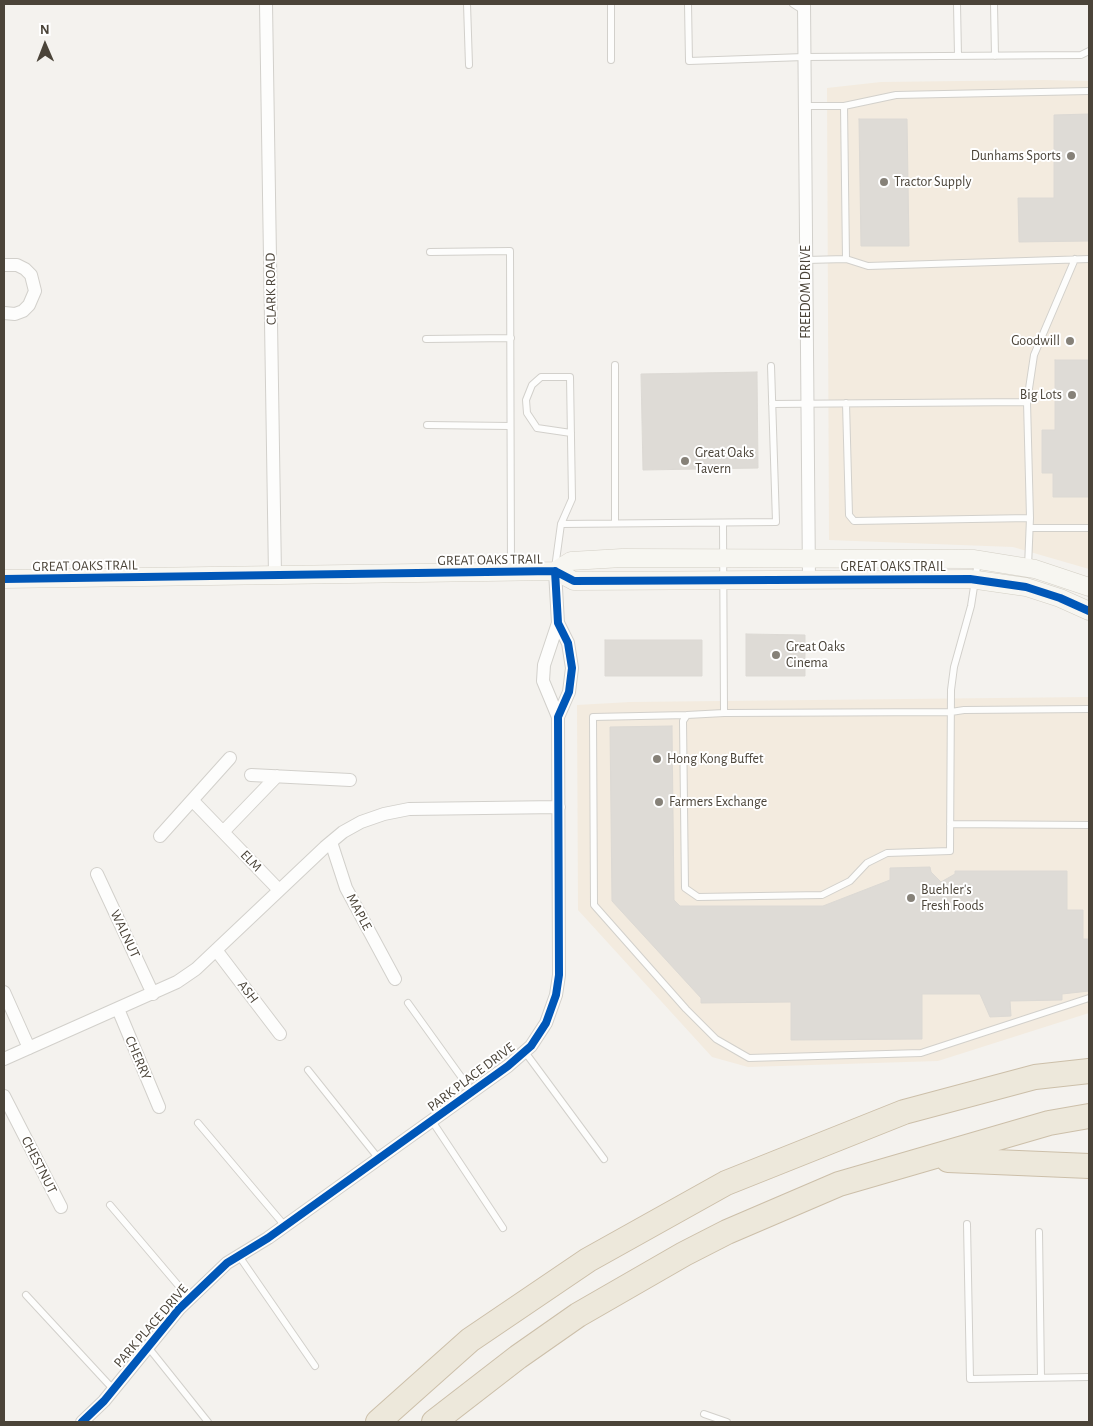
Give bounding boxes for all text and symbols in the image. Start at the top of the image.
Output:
north arrow [20,20,70,70]
text: N [40,23,50,37]
place label: Dunhams Sports [971,148,1061,164]
marker: Dunhams Sports [1065,150,1077,162]
place label: Tractor Supply [894,174,971,190]
marker: Tractor Supply [878,176,890,188]
street label: FREEDOM DRIVE [798,245,814,339]
street label: CLARK ROAD [262,253,280,325]
place label: Goodwill [1011,333,1060,349]
marker: Goodwill [1064,335,1076,347]
place label: Big Lots [1020,387,1062,403]
marker: Big Lots [1066,389,1078,401]
place label: Great Oaks Tavern [695,445,754,478]
marker: Great Oaks Tavern [679,455,691,467]
street label: GREAT OAKS TRAIL [437,551,543,569]
street label: GREAT OAKS TRAIL [32,557,138,575]
street label: GREAT OAKS TRAIL [840,559,946,575]
place label: Great Oaks Cinema [786,639,845,672]
marker: Great Oaks Cinema [770,649,782,661]
place label: Hong Kong Buffet [667,751,763,767]
marker: Hong Kong Buffet [651,753,663,765]
place label: Farmers Exchange [669,794,767,810]
marker: Farmers Exchange [653,796,665,808]
street label: ELM [237,847,265,875]
place label: Buehler's Fresh Foods [921,882,984,914]
street label: MAPLE [342,891,376,933]
marker: Buehler's Fresh Foods [905,892,917,904]
street label: WALNUT [107,907,143,961]
street label: ASH [234,977,262,1007]
street label: CHERRY [121,1033,155,1083]
street label: PARK PLACE DRIVE [424,1039,518,1115]
street label: CHESTNUT [17,1134,61,1196]
street label: PARK PLACE DRIVE [110,1281,192,1371]

